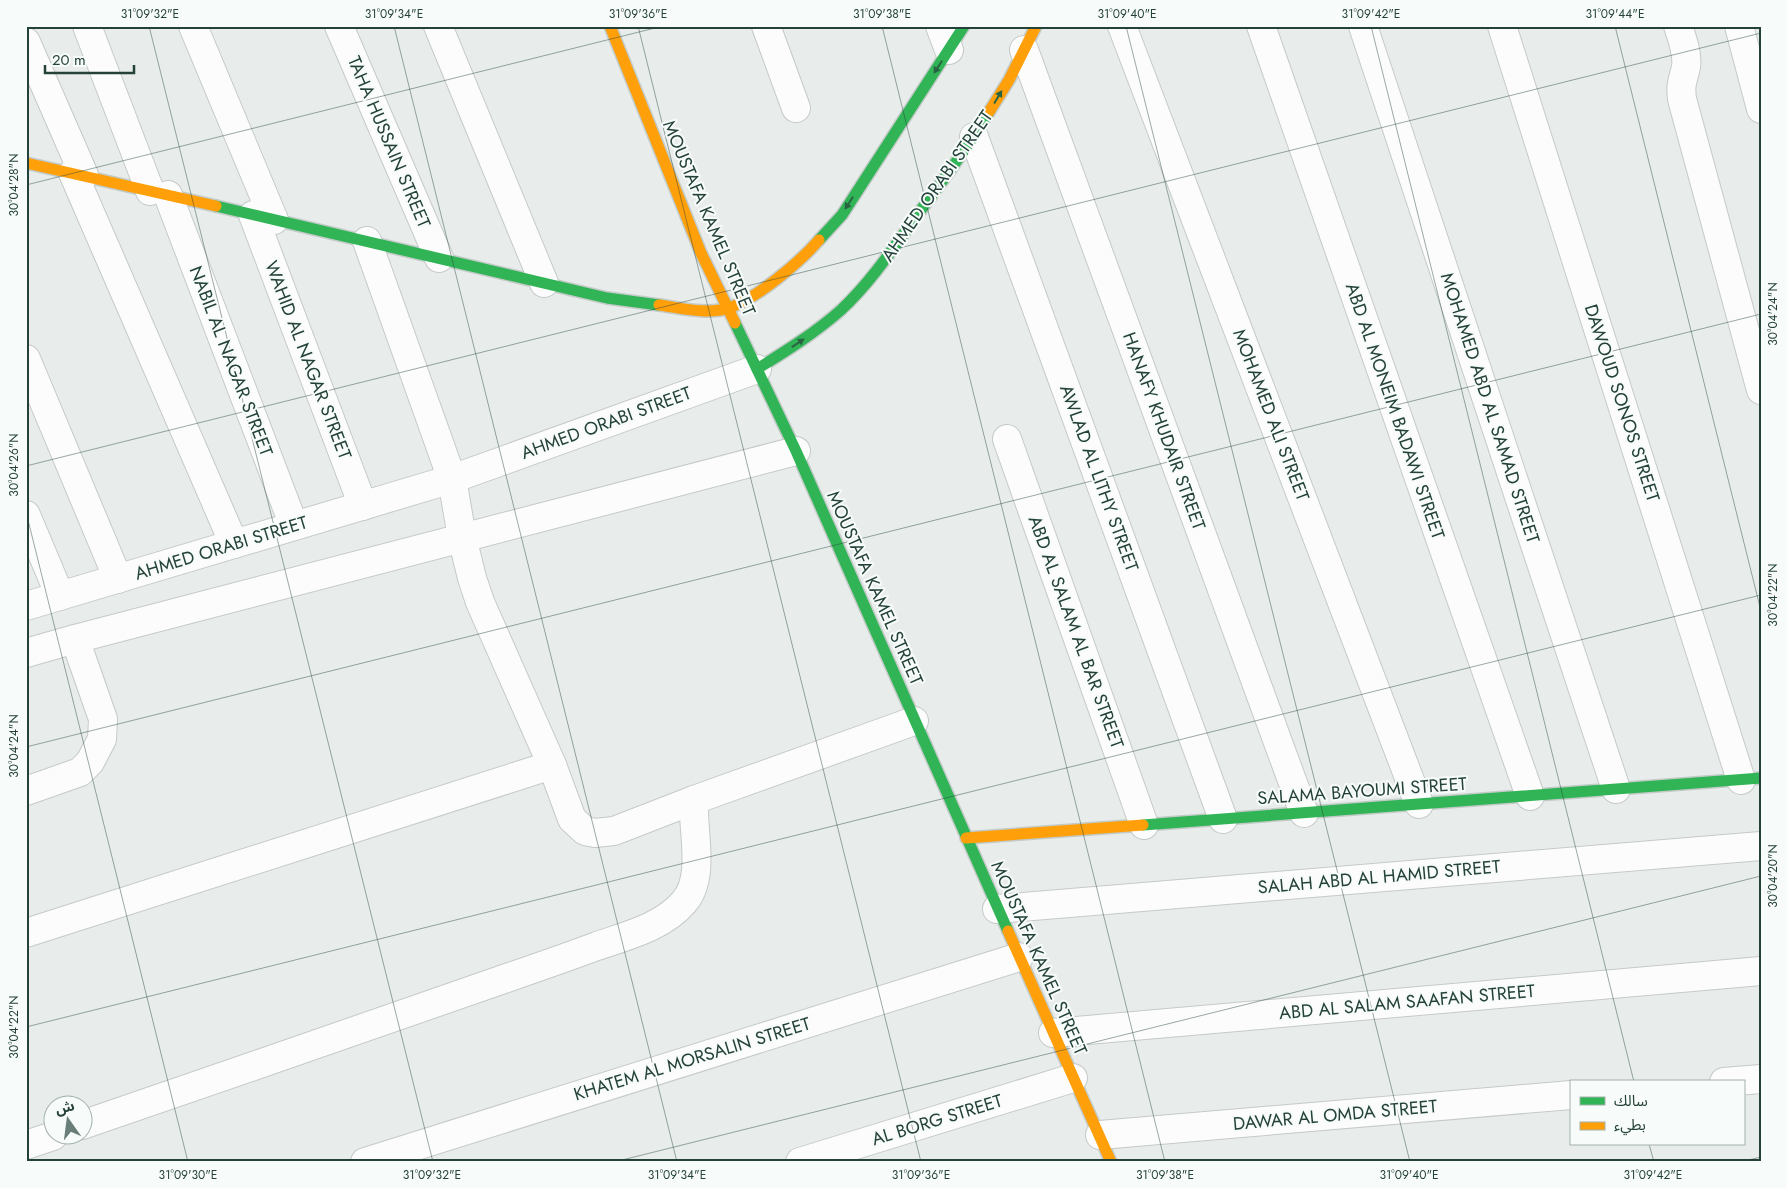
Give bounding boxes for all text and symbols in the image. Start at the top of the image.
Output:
text: 31°09'32"E [121,5,179,23]
text: 31°09'34"E [365,5,423,23]
text: 31°09'36"E [609,5,667,23]
text: 31°09'38"E [853,5,911,23]
text: 31°09'40"E [1097,5,1157,23]
text: 31°09'42"E [1342,5,1400,23]
text: 31°09'44"E [1586,5,1645,23]
scale bar [45,42,134,74]
text: 20 m [52,49,86,71]
street label: TAHA HUSSAIN STREET [341,52,437,233]
one-way arrow [933,61,942,74]
one-way arrow [994,90,1003,103]
street label: AHMED ORABI STREET [875,105,999,267]
street label: MOUSTAFA KAMEL STREET [656,116,762,320]
text: 30°04'28"N [5,154,23,216]
one-way arrow [844,197,854,210]
street label: WAHID AL NAGAR STREET [258,257,358,464]
street label: NABIL AL NAGAR STREET [183,262,280,460]
street label: MOHAMED ABD AL SAMAD STREET [1434,269,1546,547]
street label: ABD AL MONEIM BADAWI STREET [1339,279,1451,543]
text: 30°04'24"N [1764,282,1782,346]
street label: DAWOUD SONOS STREET [1578,301,1666,506]
street label: MOHAMED ALI STREET [1226,325,1316,505]
street label: HANAFY KHUDAIR STREET [1116,328,1212,534]
one-way arrow [791,338,805,348]
street label: AHMED ORABI STREET [517,380,695,466]
street label: AWLAD AL LITHY STREET [1053,381,1145,576]
text: 30°04'26"N [5,433,23,497]
street label: MOUSTAFA KAMEL STREET [820,487,930,690]
street label: AHMED ORABI STREET [131,509,311,587]
street label: ABD AL SALAM AL BAR STREET [1022,512,1131,753]
text: 30°04'22"N [1764,563,1782,627]
text: 30°04'24"N [5,714,23,778]
street label: SALAMA BAYOUMI STREET [1256,771,1468,811]
text: 30°04'20"N [1764,844,1782,908]
street label: SALAH ABD AL HAMID STREET [1257,853,1502,901]
street label: MOUSTAFA KAMEL STREET [984,857,1094,1060]
street label: ABD AL SALAM SAAFAN STREET [1278,978,1537,1026]
text: 30°04'22"N [5,995,23,1059]
street label: KHATEM AL MORSALIN STREET [570,1010,814,1107]
legend [1570,1080,1744,1146]
street label: AL BORG STREET [868,1088,1006,1152]
text: سالك [1614,1090,1648,1112]
street label: DAWAR AL OMDA STREET [1232,1093,1439,1137]
text: ش [53,1095,77,1119]
north arrow [42,1096,92,1146]
text: بطيء [1614,1114,1646,1136]
text: 31°09'30"E [159,1166,217,1184]
text: 31°09'32"E [403,1166,461,1184]
text: 31°09'34"E [648,1166,706,1184]
text: 31°09'36"E [892,1166,950,1184]
text: 31°09'38"E [1136,1166,1194,1184]
text: 31°09'40"E [1379,1166,1439,1184]
text: 31°09'42"E [1624,1166,1682,1184]

